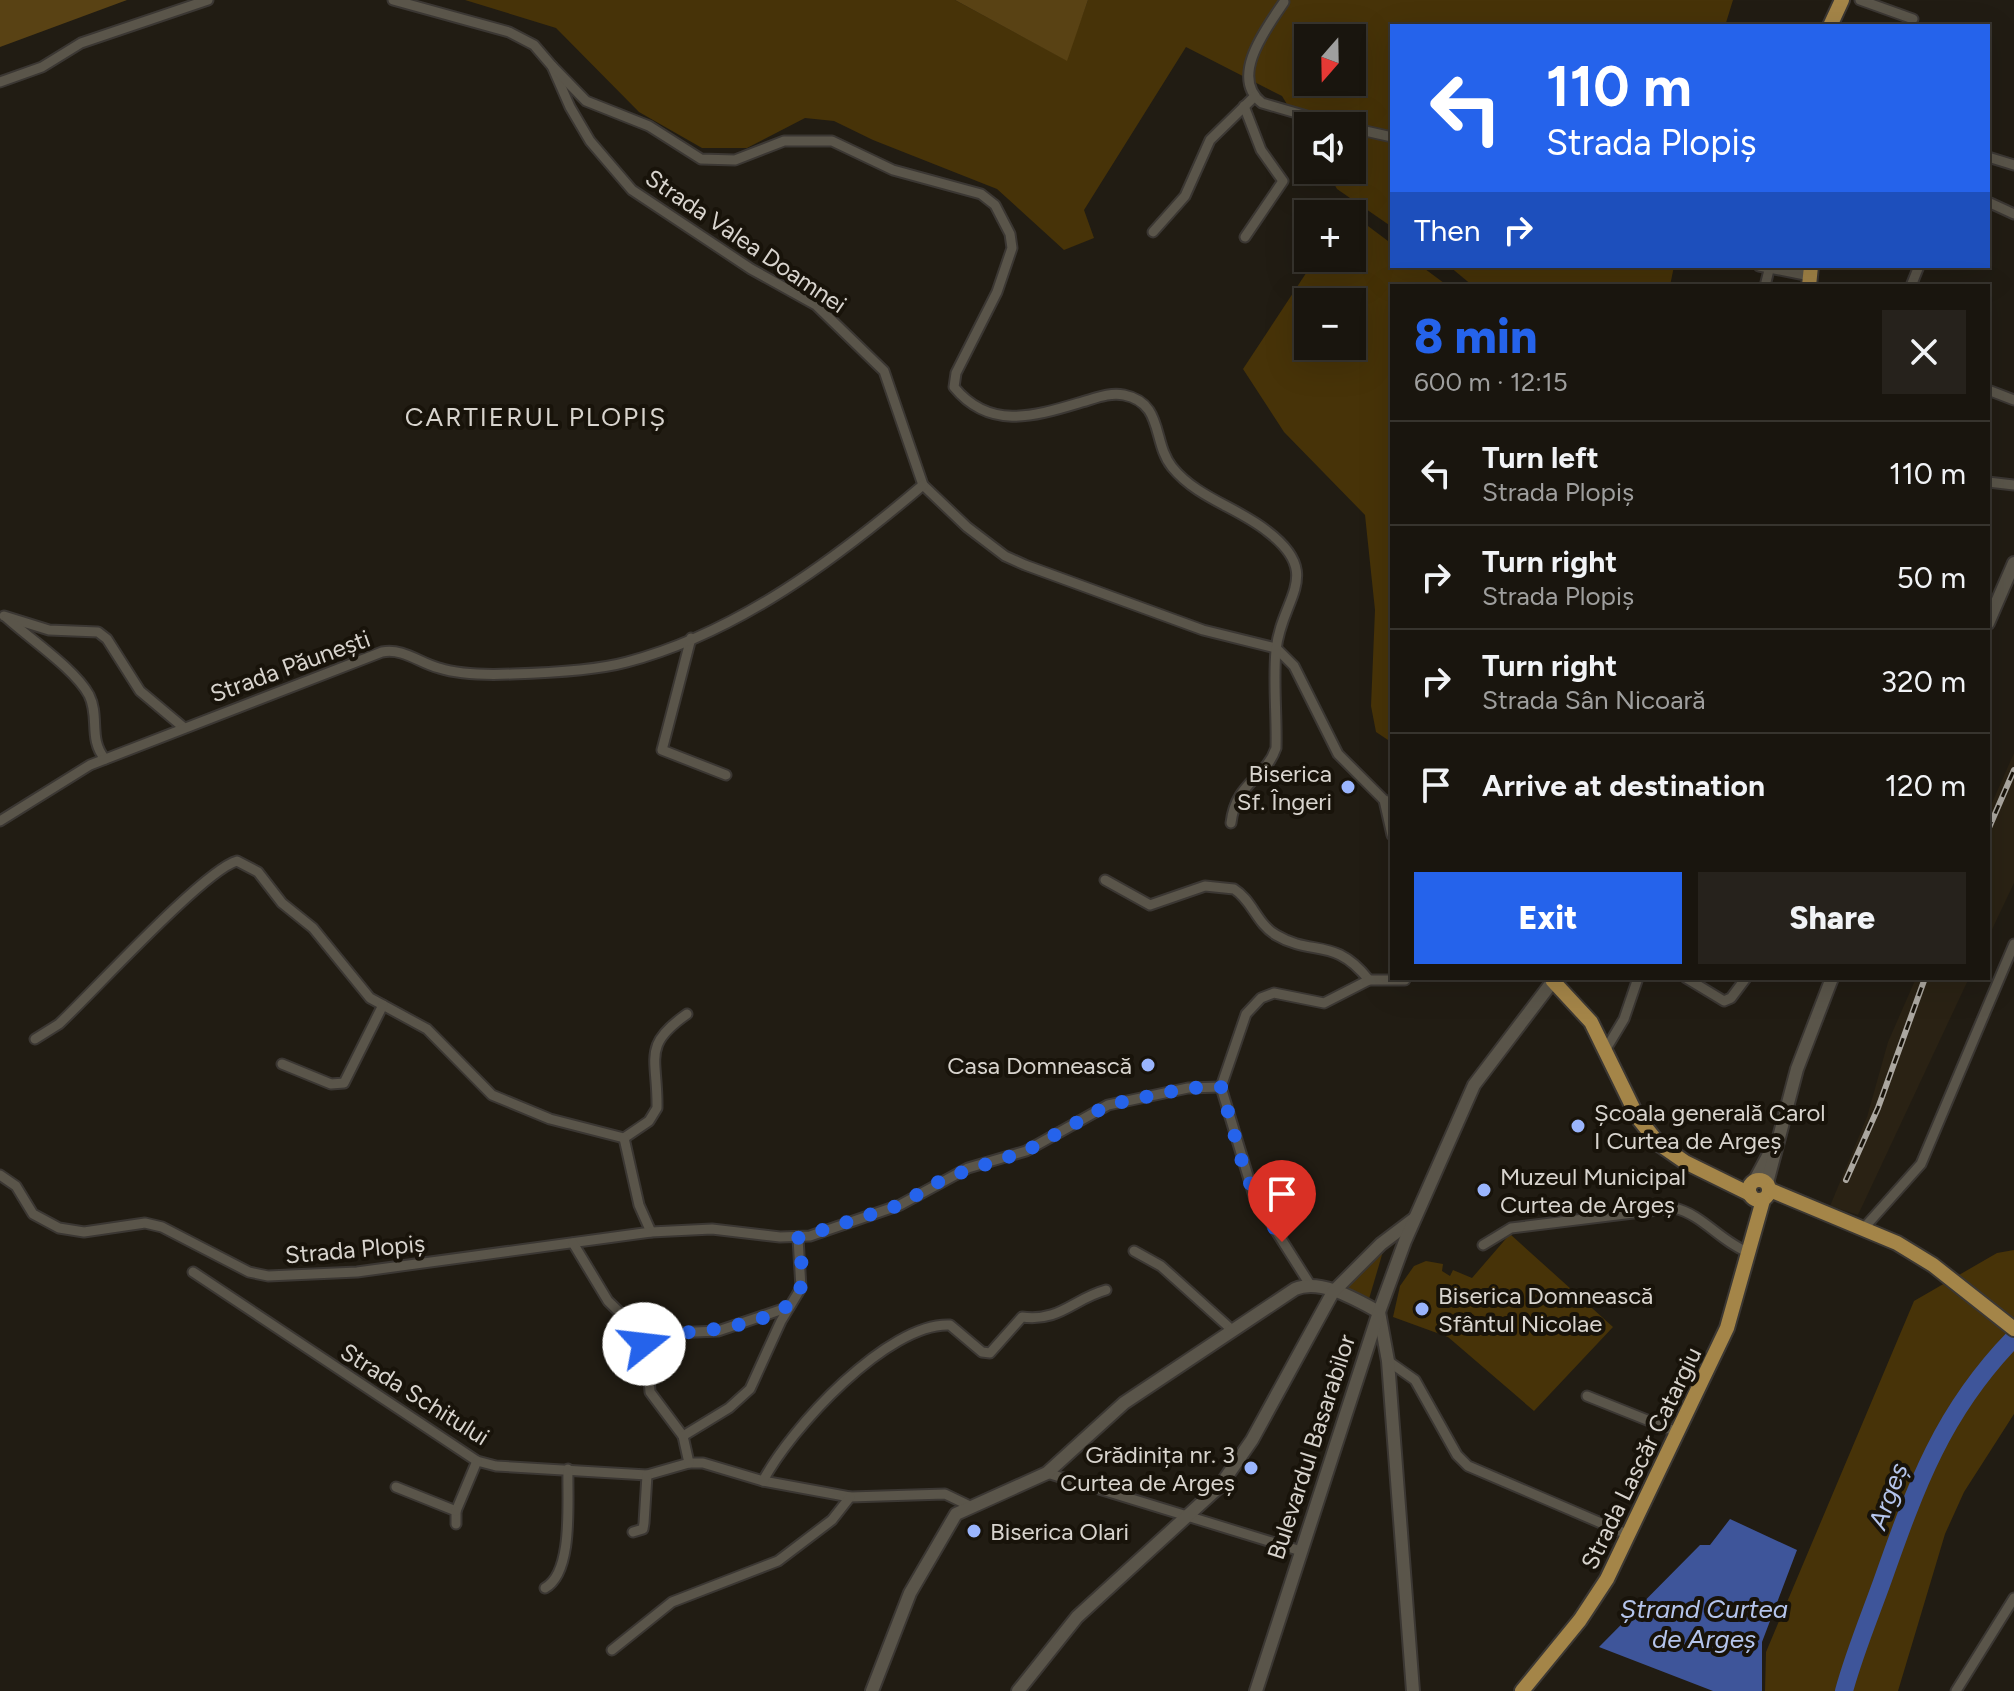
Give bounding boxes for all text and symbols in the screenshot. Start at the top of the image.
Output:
north arrow [1294,24,1366,96]
map controls [1294,24,1366,360]
text: 110 m [1546,53,1692,120]
icon: left [1414,56,1518,160]
button: sound [1294,112,1366,184]
text: Strada Plopiș [1546,121,1757,164]
street label: Strada Valea Doamnei [640,163,852,319]
button: + [1294,200,1366,272]
icon: right [1496,208,1540,252]
text: Then [1414,212,1480,249]
button: − [1294,288,1366,360]
text: 8 min [1414,307,1538,365]
button: close [1882,310,1966,394]
text: 600 m · 12:15 [1414,366,1568,398]
district label: CARTIERUL PLOPIȘ [405,401,667,433]
text: Turn left [1482,439,1599,476]
icon: left [1414,451,1458,495]
text: 110 m [1889,455,1966,492]
text: Strada Plopiș [1482,476,1634,508]
text: Turn right [1482,543,1617,580]
icon: right [1414,555,1458,599]
text: 50 m [1897,559,1966,596]
text: Strada Plopiș [1482,580,1634,612]
street label: Strada Păunești [206,624,374,708]
text: Turn right [1482,647,1617,684]
icon: right [1414,659,1458,703]
text: 320 m [1881,663,1966,700]
text: Strada Sân Nicoară [1482,684,1705,716]
place label: Biserica Sf. Îngeri [1237,759,1332,816]
icon: arrive [1414,763,1458,807]
text: Arrive at destination [1482,767,1765,804]
text: 120 m [1885,767,1966,804]
marker: Biserica Sf. Îngeri [1339,778,1357,796]
button: Exit [1414,872,1682,964]
button: Share [1698,872,1966,964]
place label: Casa Domnească [947,1051,1132,1080]
marker: Casa Domnească [1139,1056,1157,1074]
place label: Școala generală Carol I Curtea de Argeș [1594,1098,1826,1155]
marker: Școala generală Carol I Curtea de Argeș [1569,1117,1587,1135]
pin [1248,1160,1316,1242]
place label: Muzeul Municipal Curtea de Argeș [1500,1162,1686,1219]
icon: arrive [1260,1172,1304,1216]
marker: Muzeul Municipal Curtea de Argeș [1475,1181,1493,1199]
street label: Strada Plopiș [284,1228,426,1270]
place label: Biserica Domnească Sfântul Nicolae [1438,1281,1653,1338]
marker: Biserica Domnească Sfântul Nicolae [1413,1300,1431,1318]
position arrow [602,1302,686,1386]
street label: Bulevardul Basarabilor [1261,1331,1361,1563]
street label: Strada Schitului [335,1337,495,1451]
street label: Strada Lascăr Catargiu [1575,1342,1707,1574]
place label: Grădinița nr. 3 Curtea de Argeș [1060,1440,1235,1497]
water label: Argeș [1861,1458,1915,1534]
marker: Grădinița nr. 3 Curtea de Argeș [1242,1459,1260,1477]
place label: Biserica Olari [990,1517,1129,1546]
marker: Biserica Olari [965,1522,983,1540]
water label: Ștrand Curtea de Argeș [1620,1593,1788,1655]

